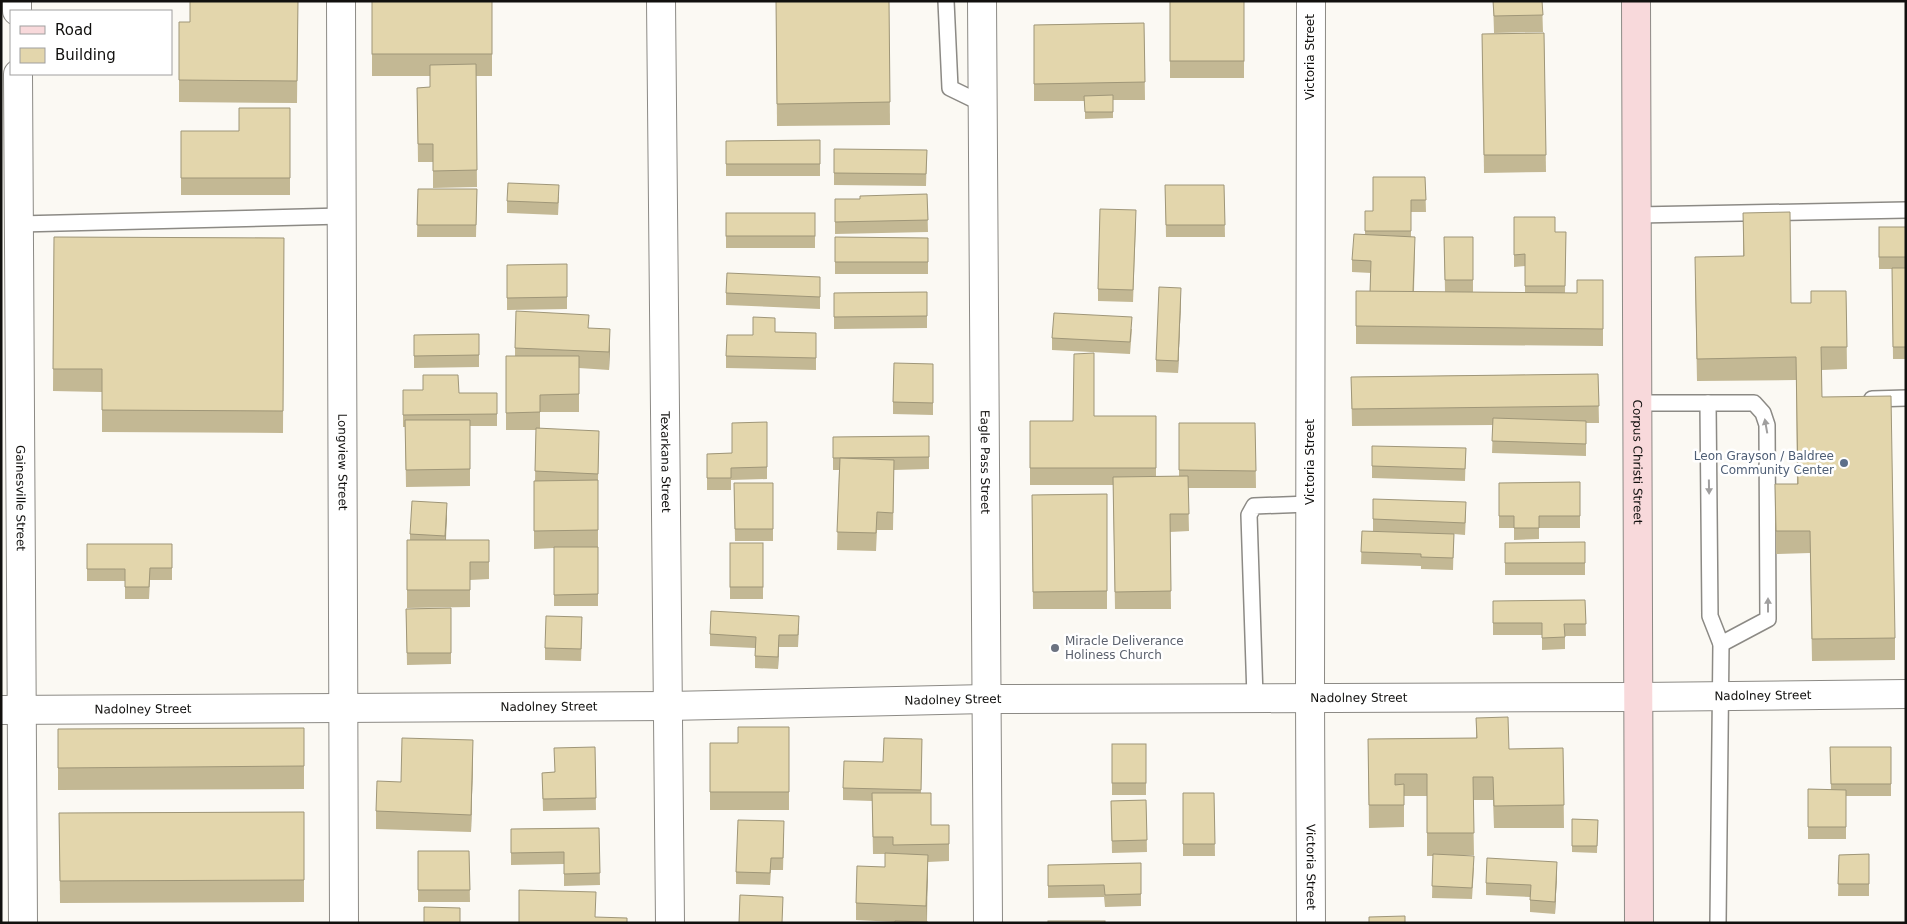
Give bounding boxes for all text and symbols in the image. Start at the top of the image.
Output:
legend [10,10,172,75]
street label: Victoria Street [1303,14,1317,100]
text: Road [55,21,93,39]
text: Building [55,46,116,64]
street label: Corpus Christi Street [1630,399,1645,525]
street label: Texarkana Street [658,410,673,513]
street label: Eagle Pass Street [978,410,992,514]
street label: Longview Street [335,413,350,511]
one-way arrow [1761,417,1769,433]
street label: Victoria Street [1303,419,1317,505]
street label: Gainesville Street [13,445,28,551]
place label: Leon Grayson / Baldree Community Center [1694,449,1834,477]
marker: Leon Grayson / Baldree Community Center [1838,457,1850,469]
one-way arrow [1705,479,1713,495]
one-way arrow [1764,597,1772,613]
place label: Miracle Deliverance Holiness Church [1065,634,1184,662]
marker: Miracle Deliverance Holiness Church [1049,642,1061,654]
street label: Nadolney Street [1714,688,1812,703]
street label: Nadolney Street [1310,691,1408,705]
street label: Nadolney Street [904,692,1002,708]
street label: Nadolney Street [500,699,598,714]
street label: Nadolney Street [94,702,192,716]
street label: Victoria Street [1304,824,1318,910]

